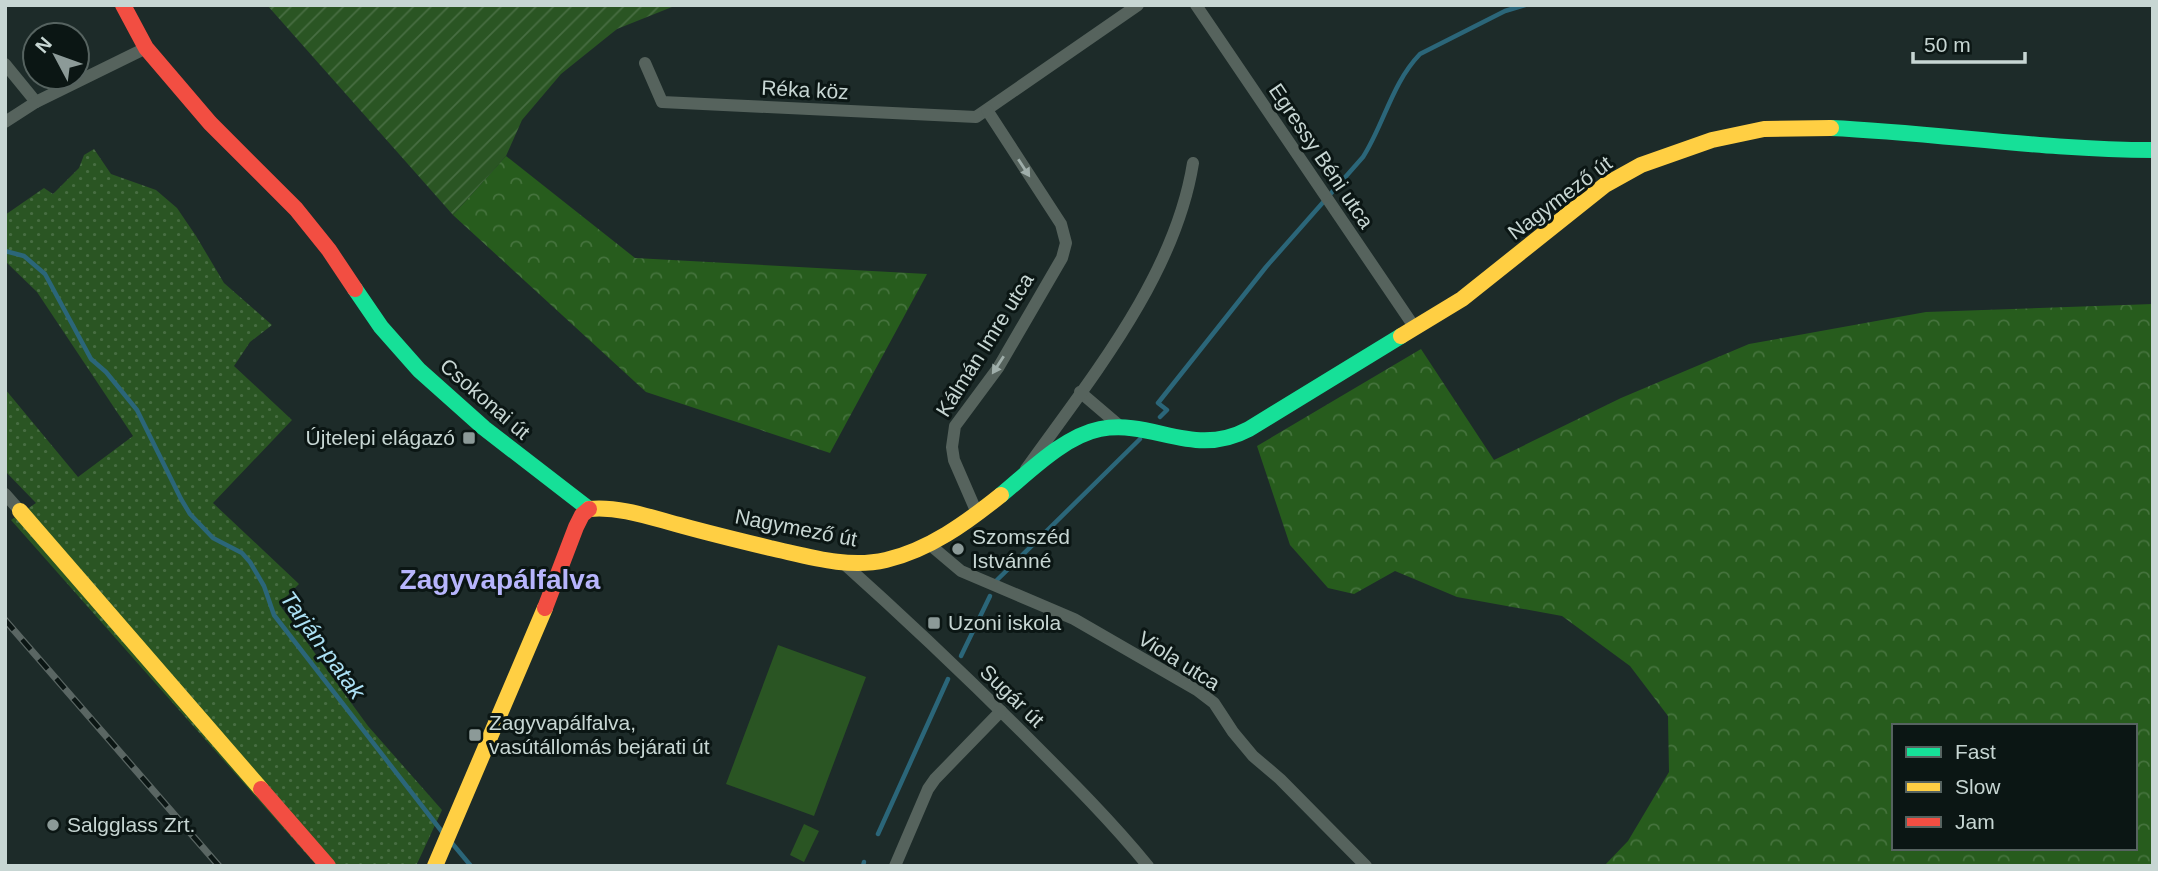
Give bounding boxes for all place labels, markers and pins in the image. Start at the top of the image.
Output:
place label: Újtelepi elágazó [306,426,455,449]
marker: Újtelepi elágazó [461,430,477,446]
place label: Szomszéd Istvánné [972,525,1070,572]
marker: Szomszéd Istvánné [950,541,966,557]
place label: Uzoni iskola [948,611,1062,634]
marker: Uzoni iskola [926,615,942,631]
place label: Zagyvapálfalva, vasútállomás bejárati út [489,711,710,758]
marker: Zagyvapálfalva, vasútállomás bejárati út [467,727,483,743]
place label: Salgglass Zrt. [67,813,195,836]
marker: Salgglass Zrt. [45,817,61,833]

